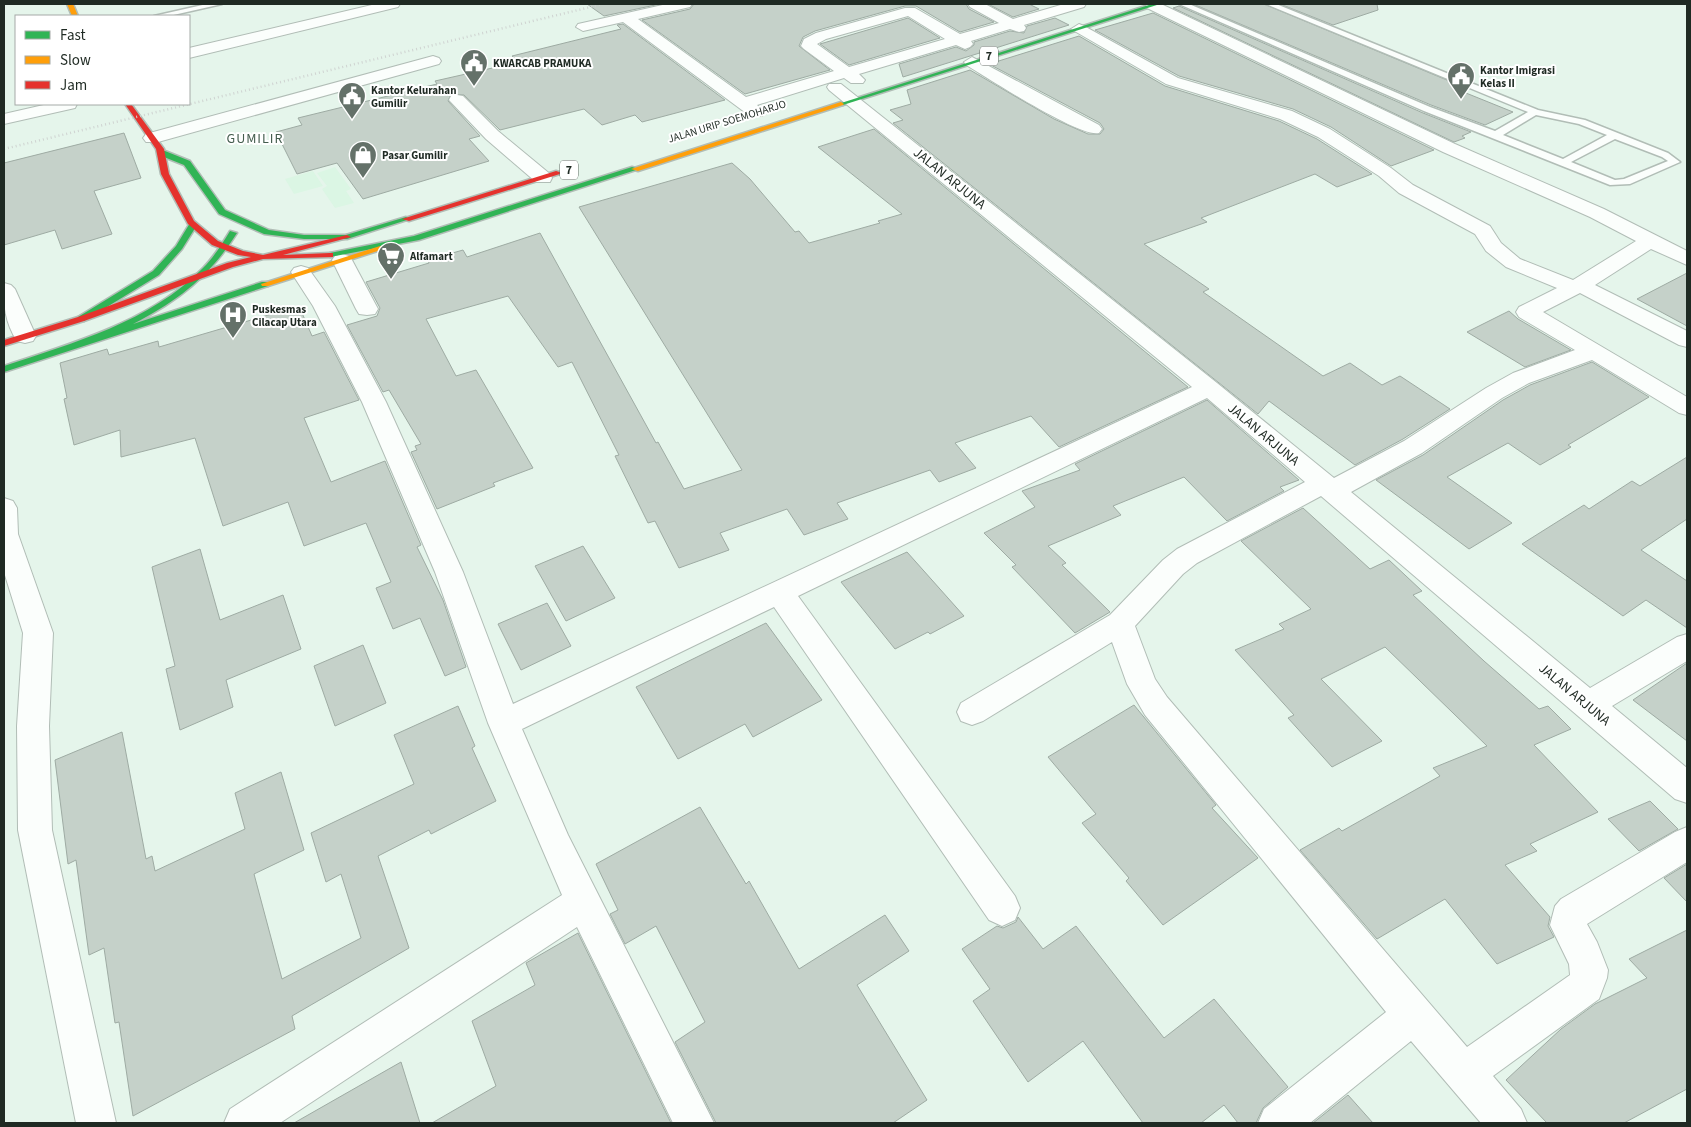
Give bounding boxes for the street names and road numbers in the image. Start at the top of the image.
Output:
road number: 7 [980,46,998,66]
street label: JALAN URIP SOEMOHARJO [666,96,788,147]
street label: JALAN ARJUNA [909,143,990,215]
road number: 7 [560,160,578,180]
street label: JALAN ARJUNA [1223,399,1304,471]
street label: JALAN ARJUNA [1534,659,1615,731]

